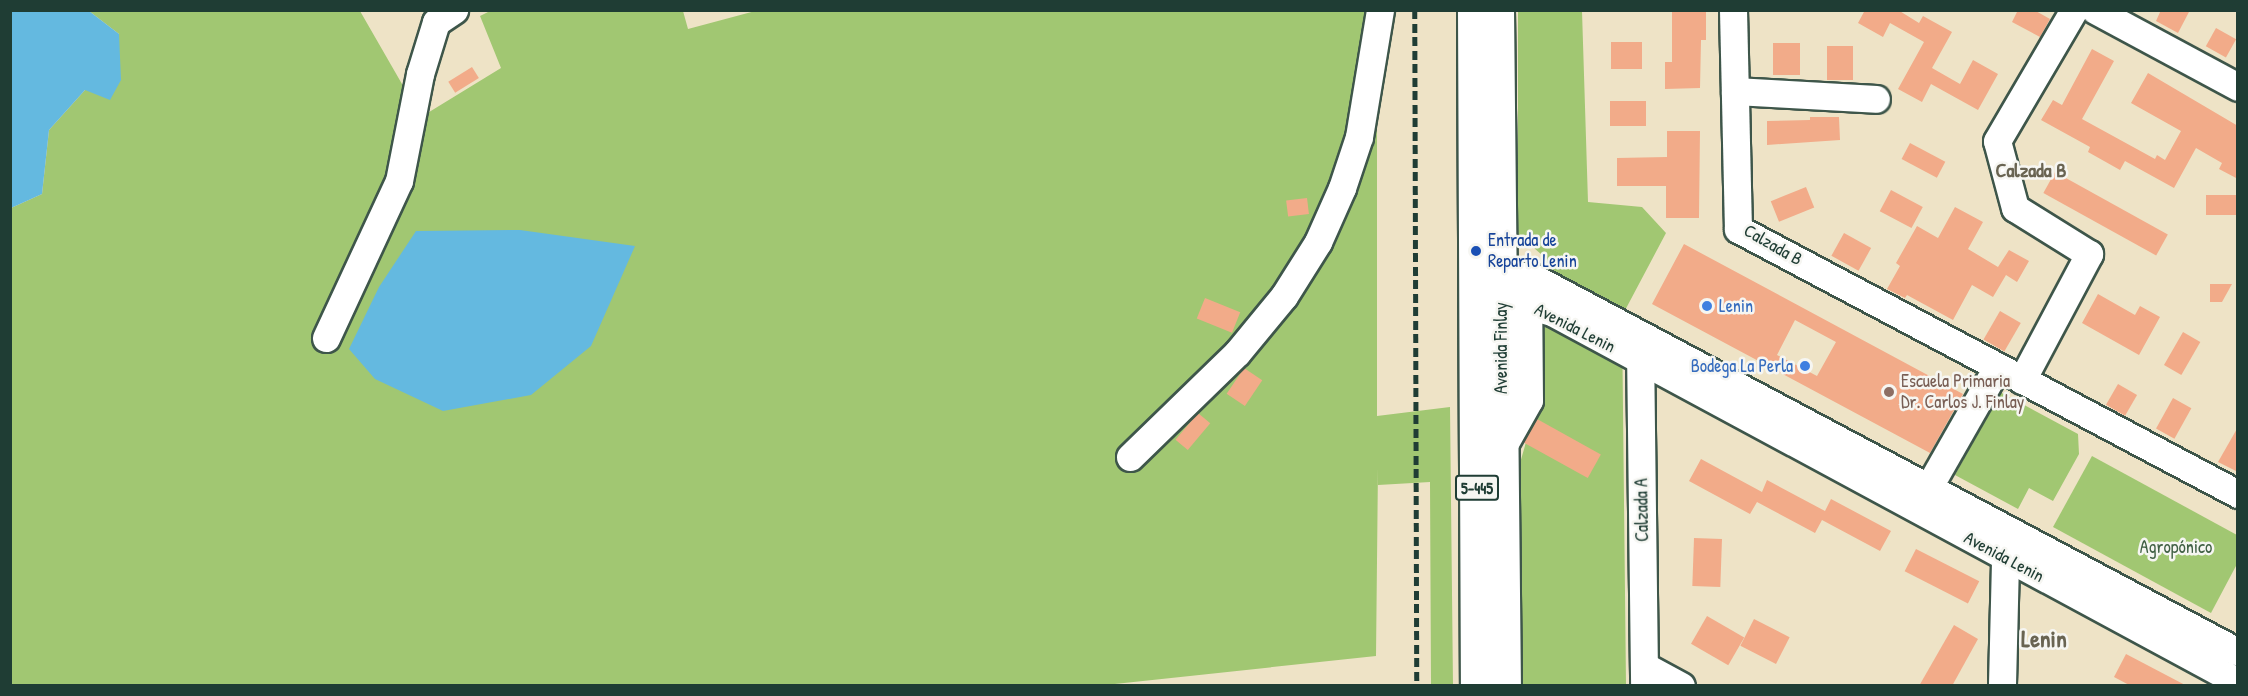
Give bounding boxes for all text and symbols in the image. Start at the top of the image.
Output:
district label: Calzada B [1996,157,2066,181]
street label: Calzada B [1740,220,1806,270]
place label: Entrada de Reparto Lenin [1488,230,1577,272]
marker: Entrada de Reparto Lenin [1469,244,1483,258]
place label: Lenin [1719,295,1753,317]
street label: Avenida Lenin [1531,298,1619,358]
marker: Lenin [1700,299,1714,313]
street label: Avenida Finlay [1490,302,1512,394]
place label: Bodega La Perla [1691,355,1793,377]
marker: Bodega La Perla [1798,359,1812,373]
place label: Escuela Primaria Dr. Carlos J. Finlay [1901,371,2024,413]
marker: Escuela Primaria Dr. Carlos J. Finlay [1882,385,1896,399]
road number: 5-445 [1454,475,1500,501]
street label: Calzada A [1631,478,1653,542]
street label: Avenida Lenin [1960,527,2048,587]
park label: Agropónico [2140,536,2212,558]
district label: Lenin [2021,625,2067,653]

